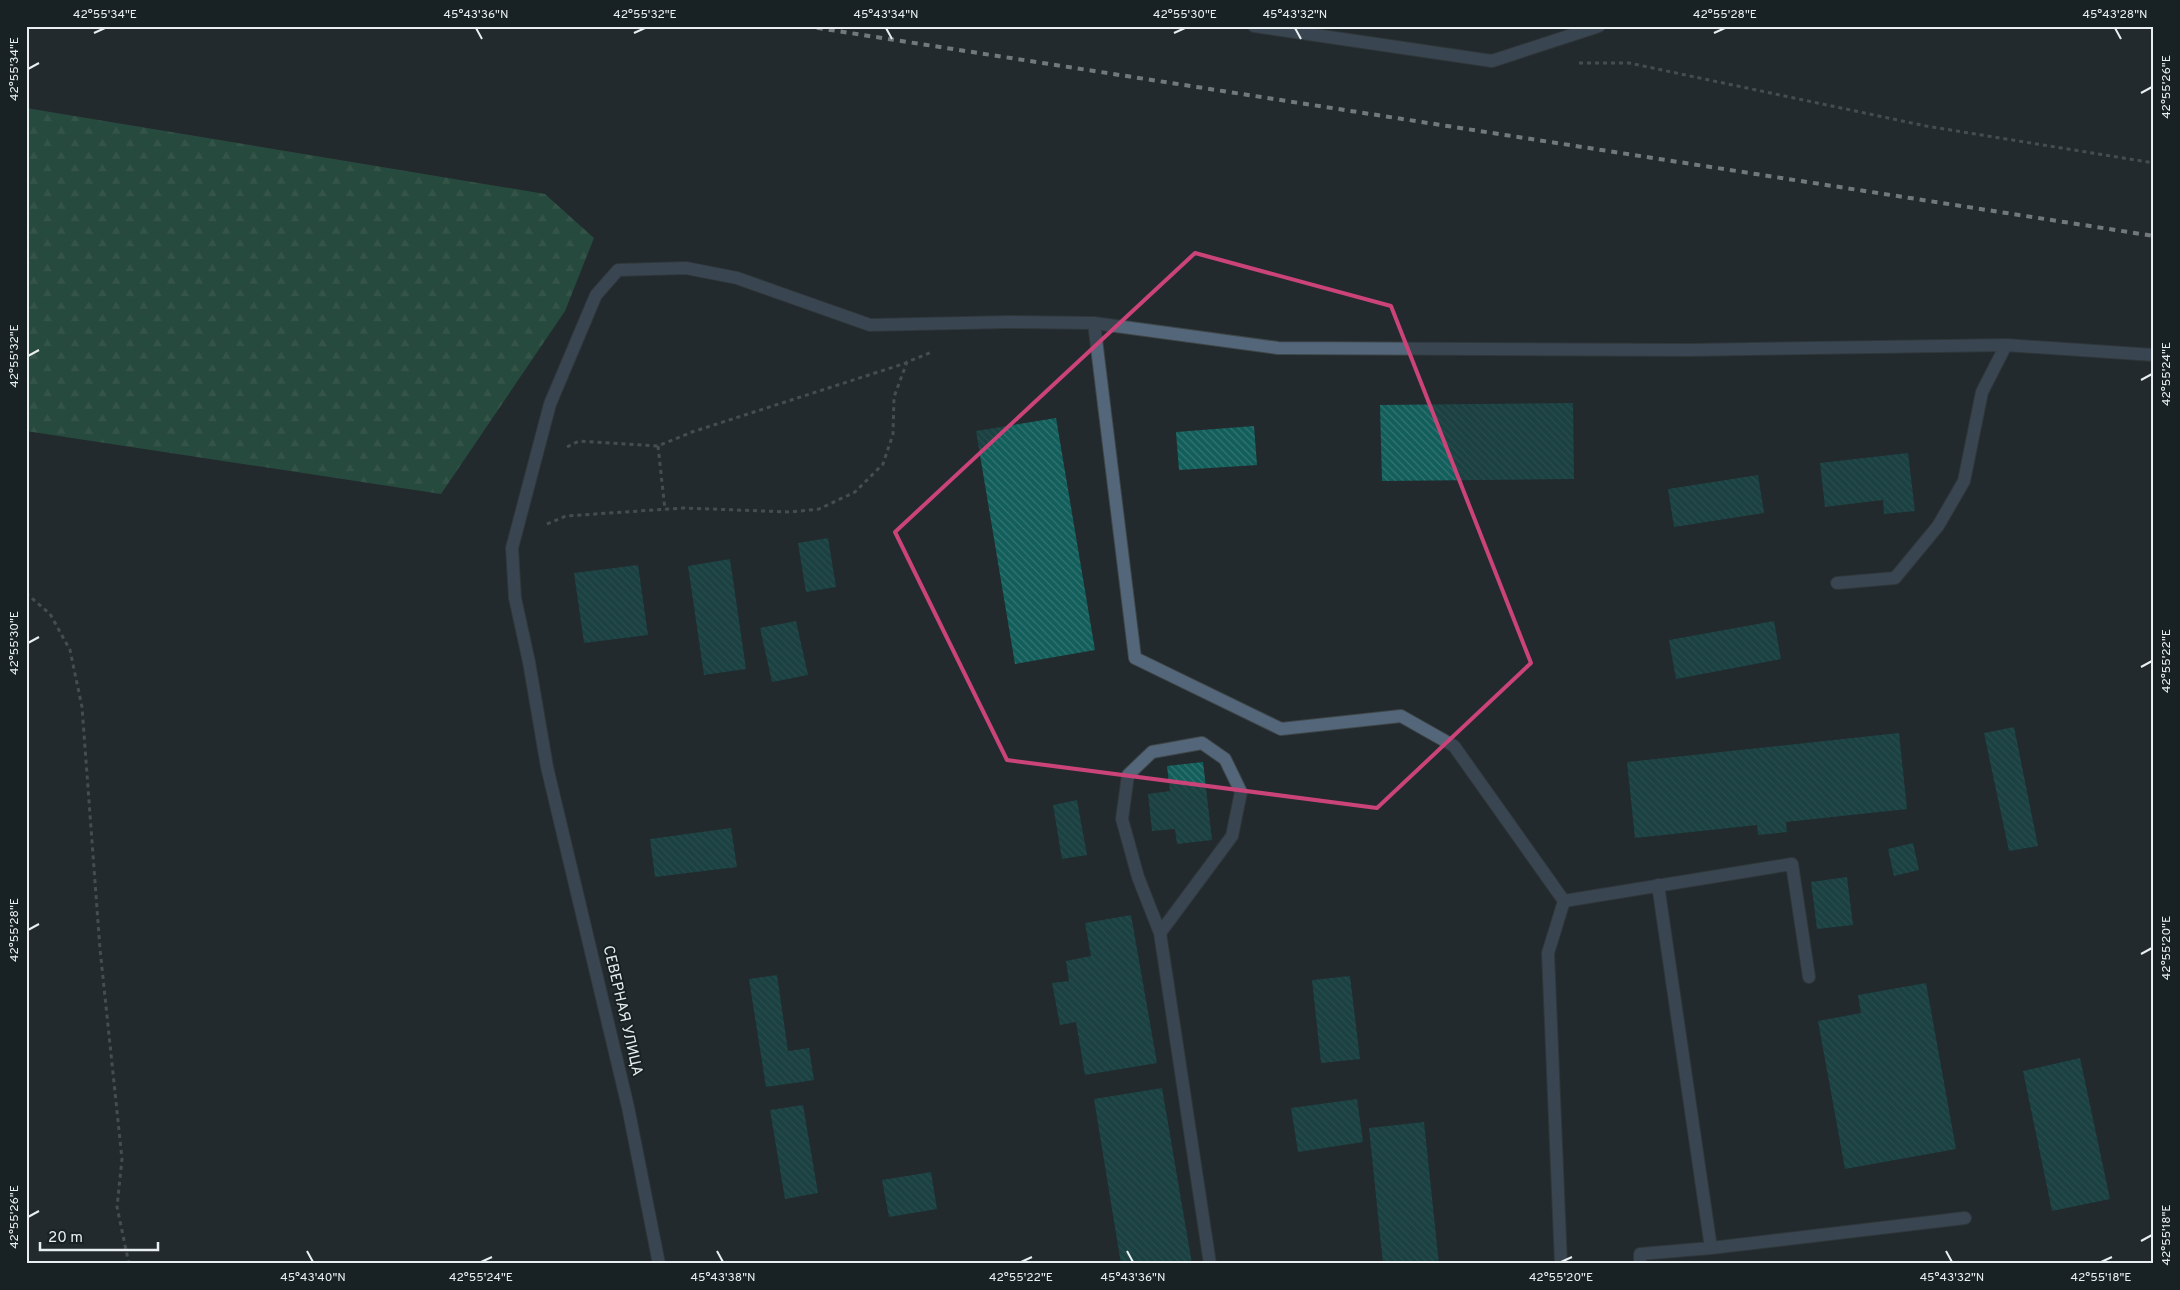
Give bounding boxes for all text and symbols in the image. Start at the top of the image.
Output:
text: 42°55'34"E [73,7,137,23]
text: 45°43'36"N [444,7,508,23]
text: 42°55'32"E [613,7,677,23]
text: 45°43'34"N [853,7,919,23]
text: 42°55'30"E [1153,7,1217,23]
text: 45°43'32"N [1263,7,1327,23]
text: 42°55'28"E [1693,7,1757,23]
text: 45°43'28"N [2082,7,2148,23]
text: 42°55'34"E [7,37,23,101]
text: 42°55'26"E [2159,55,2175,119]
text: 42°55'32"E [7,324,23,388]
text: 42°55'24"E [2159,342,2175,406]
text: 42°55'30"E [7,611,23,675]
text: 42°55'22"E [2159,629,2175,693]
text: 42°55'28"E [7,898,23,962]
text: 42°55'20"E [2159,916,2175,980]
street label: СЕВЕРНАЯ УЛИЦА [598,944,646,1078]
text: 42°55'26"E [7,1185,23,1249]
text: 42°55'18"E [2159,1204,2175,1266]
scale bar [40,1220,158,1252]
text: 20 m [48,1229,83,1248]
text: 45°43'40"N [280,1270,346,1286]
text: 42°55'24"E [449,1270,513,1286]
text: 45°43'38"N [691,1270,755,1286]
text: 42°55'22"E [989,1270,1053,1286]
text: 45°43'36"N [1101,1270,1165,1286]
text: 42°55'20"E [1529,1270,1593,1286]
text: 45°43'32"N [1920,1270,1984,1286]
text: 42°55'18"E [2070,1270,2132,1286]

